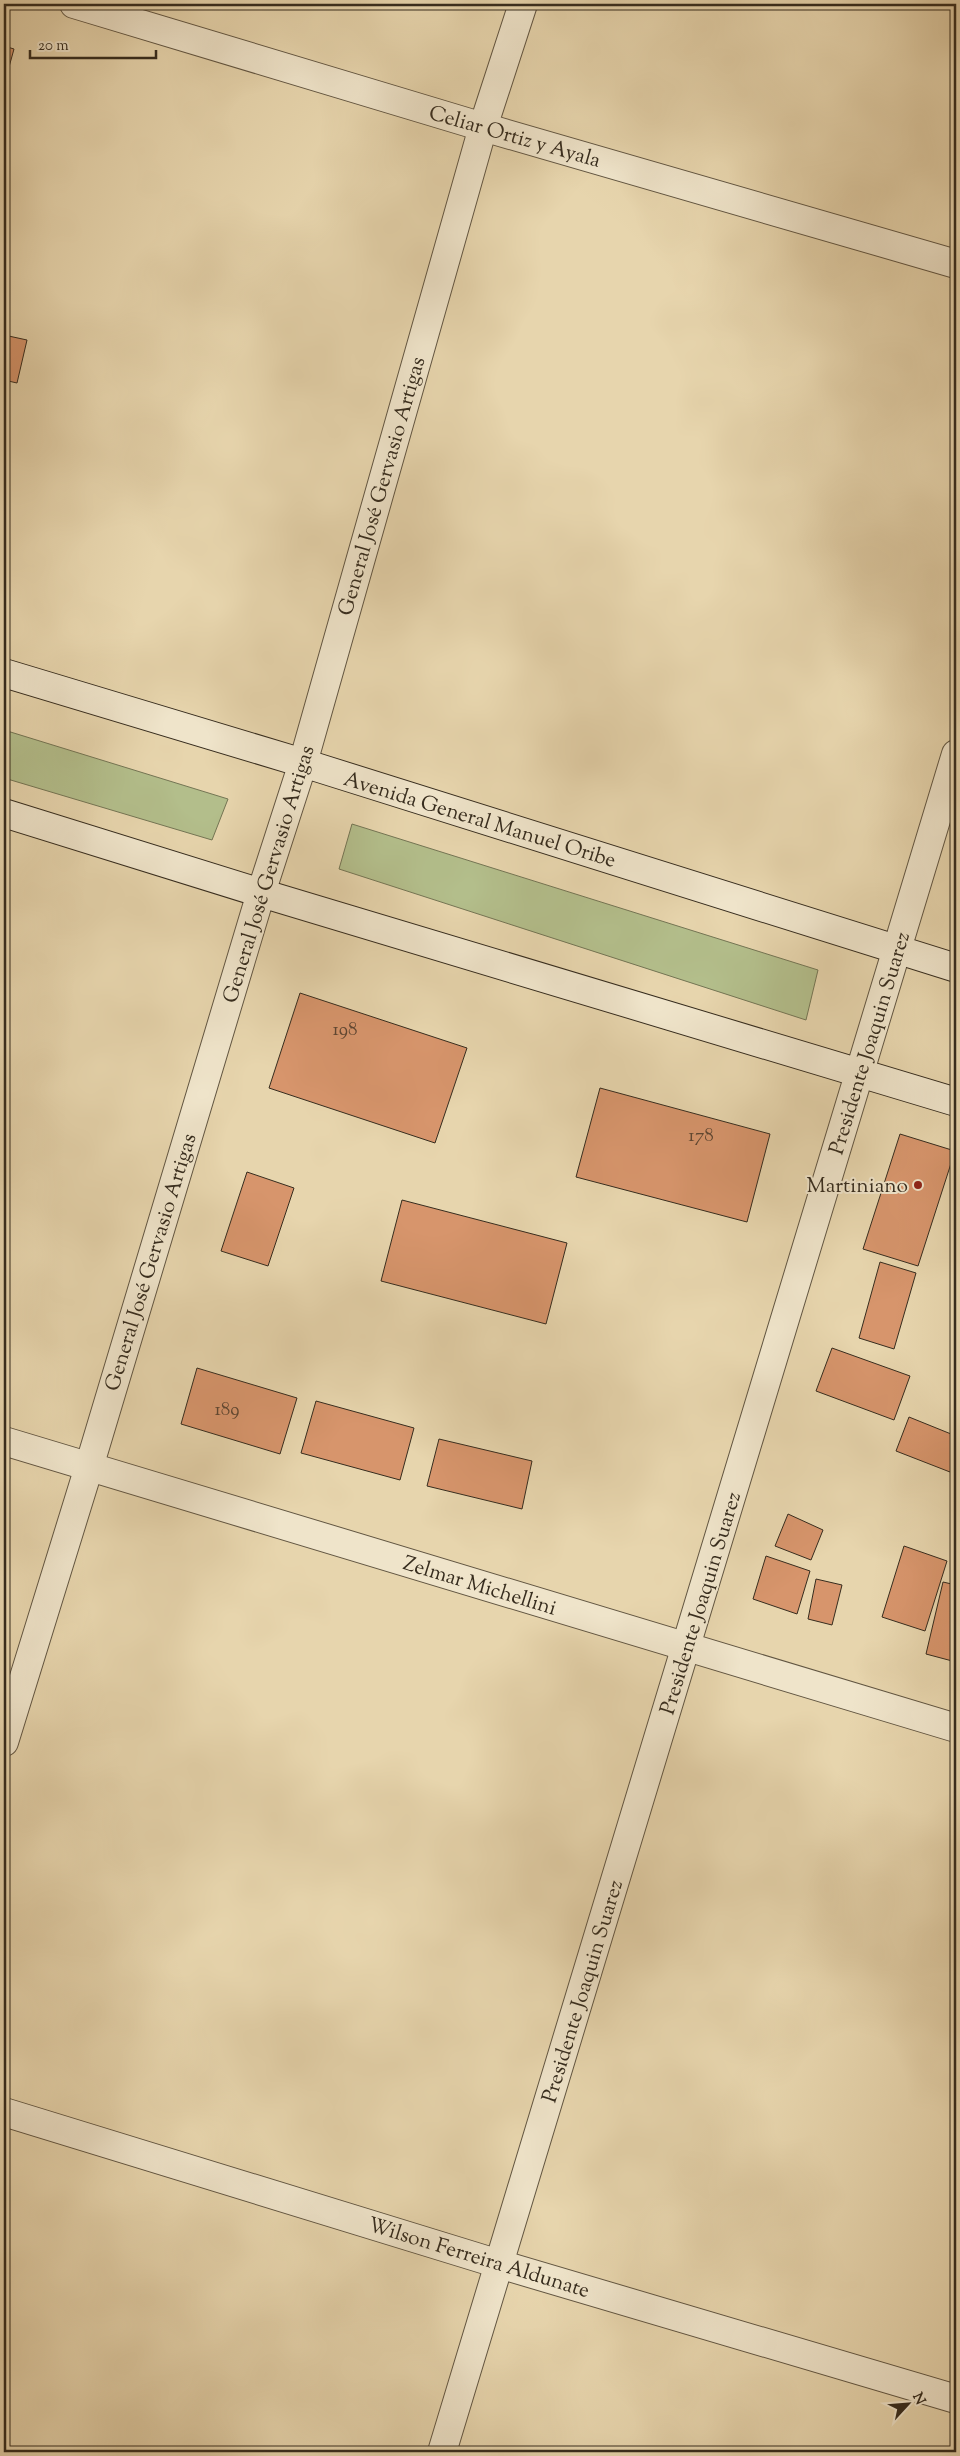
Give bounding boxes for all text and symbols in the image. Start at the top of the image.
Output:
scale bar [30,28,156,60]
text: 20 m [38,36,69,57]
street label: Celiar Ortiz y Ayala [425,99,604,177]
street label: General José Gervasio Artigas [332,353,434,620]
street label: General José Gervasio Artigas [216,742,323,1007]
street label: Avenida General Manuel Oribe [340,765,619,877]
street label: Presidente Joaquin Suarez [823,928,919,1159]
house number: 198 [332,1017,358,1044]
house number: 178 [688,1123,714,1150]
street label: General José Gervasio Artigas [98,1130,205,1395]
place label: Martiniano [807,1172,908,1202]
marker: Martiniano [912,1179,924,1191]
house number: 189 [214,1397,240,1424]
street label: Presidente Joaquin Suarez [654,1488,750,1719]
street label: Zelmar Michellini [399,1549,560,1624]
street label: Presidente Joaquin Suarez [536,1876,632,2107]
street label: Wilson Ferreira Aldunate [364,2211,593,2307]
north arrow [882,2378,932,2428]
text: N [906,2390,929,2409]

